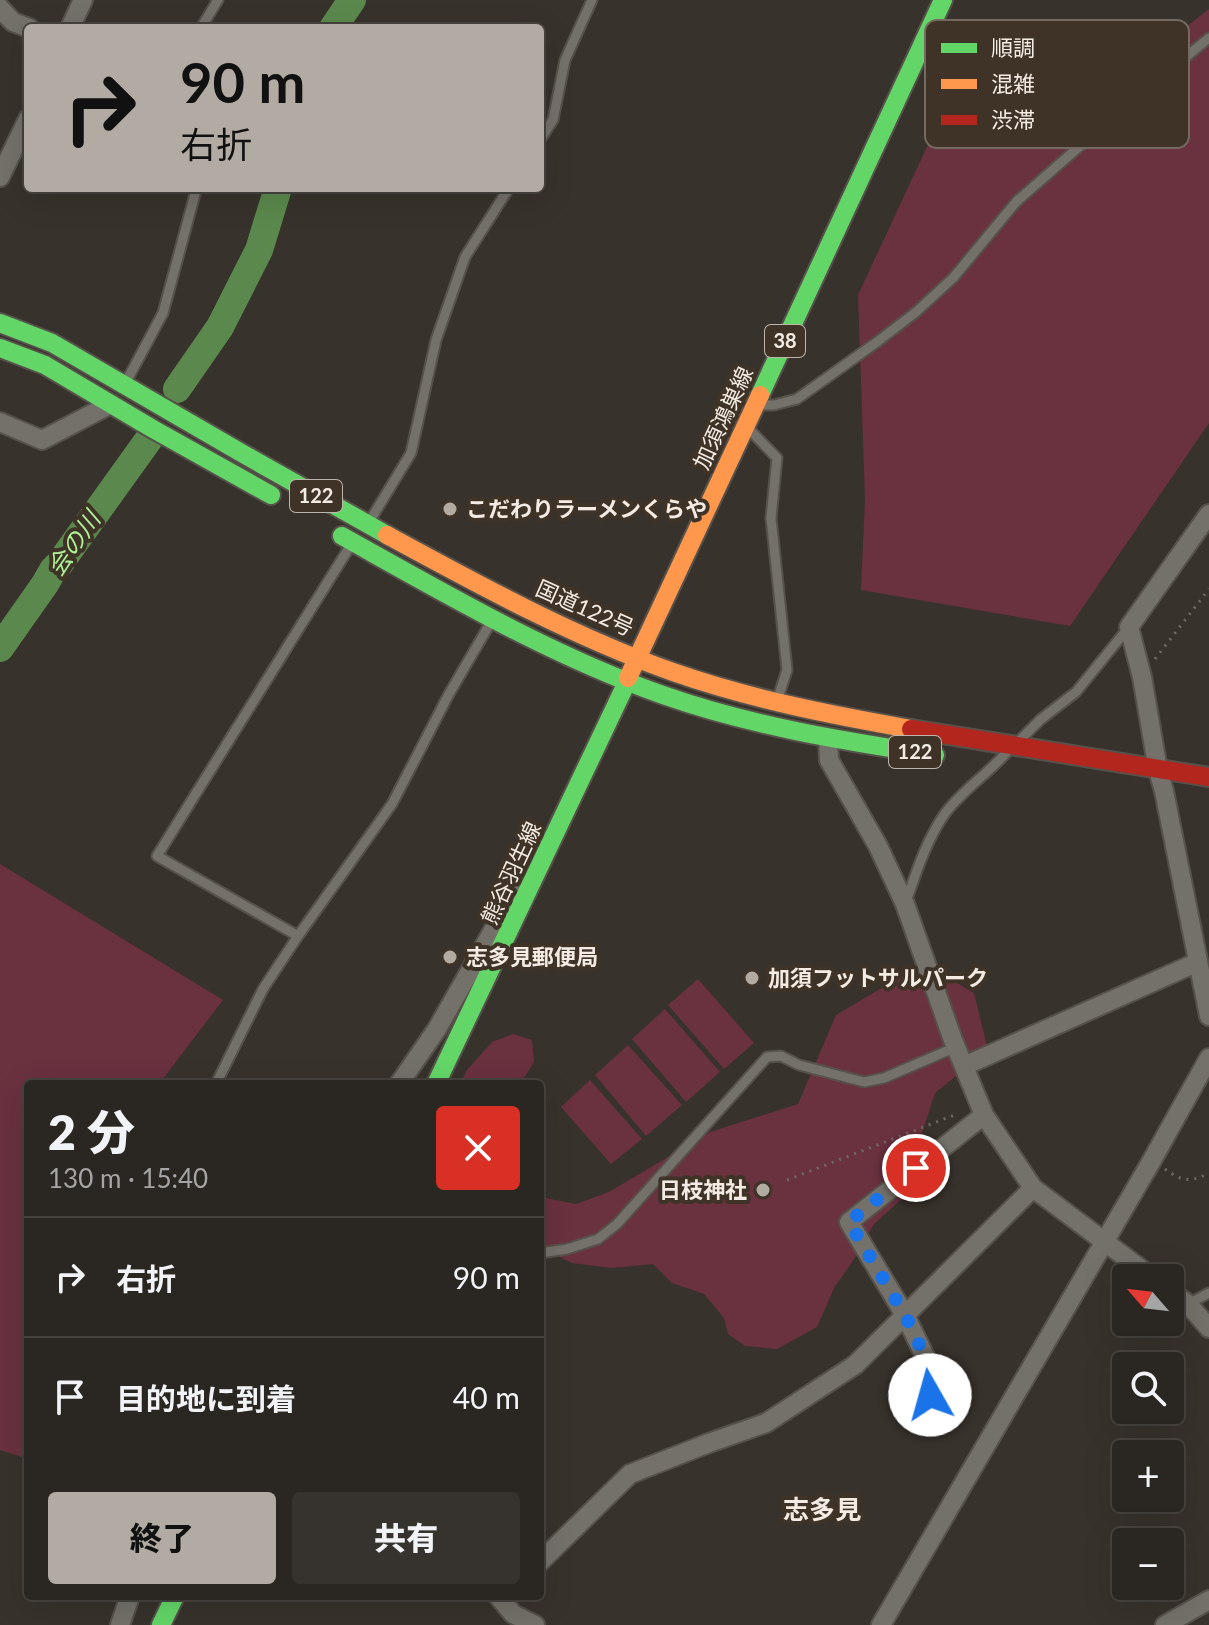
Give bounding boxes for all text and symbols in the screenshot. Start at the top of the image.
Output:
legend [925,20,1189,148]
text: 順調 [991,34,1035,61]
text: 90 m [180,48,305,115]
icon: right [48,56,152,160]
text: 混雑 [991,70,1035,97]
text: 渋滞 [991,106,1035,133]
text: 右折 [180,122,252,166]
road number: 38 [765,325,805,357]
street label: 加須鴻巣線 [687,362,758,473]
road number: 122 [290,480,342,512]
place label: こだわりラーメンくらや [466,495,707,522]
marker: こだわりラーメンくらや [441,500,459,518]
water label: 会の川 [40,503,107,581]
street label: 国道122号 [532,574,638,641]
road number: 122 [889,736,941,768]
street label: 熊谷羽生線 [475,817,546,928]
place label: 志多見郵便局 [466,943,598,970]
marker: 志多見郵便局 [441,948,459,966]
place label: 加須フットサルパーク [768,964,988,991]
marker: 加須フットサルパーク [743,969,761,987]
text: 2 分 [48,1103,135,1160]
button: close [436,1106,520,1190]
pin [882,1134,950,1202]
icon: arrive [894,1146,938,1190]
text: 130 m · 15:40 [48,1162,208,1194]
place label: 日枝神社 [659,1176,747,1203]
marker: 日枝神社 [754,1181,772,1199]
icon: right [48,1255,92,1299]
text: 90 m [453,1259,520,1295]
text: 右折 [116,1260,176,1296]
north arrow [1112,1264,1184,1336]
map controls [1112,1264,1184,1600]
button: search [1112,1352,1184,1424]
position arrow [888,1353,972,1437]
icon: arrive [48,1375,92,1419]
text: 40 m [453,1379,520,1415]
text: 目的地に到着 [116,1380,296,1416]
button: + [1112,1440,1184,1512]
button: 終了 [48,1492,276,1584]
button: 共有 [292,1492,520,1584]
district label: 志多見 [783,1493,861,1525]
button: − [1112,1528,1184,1600]

